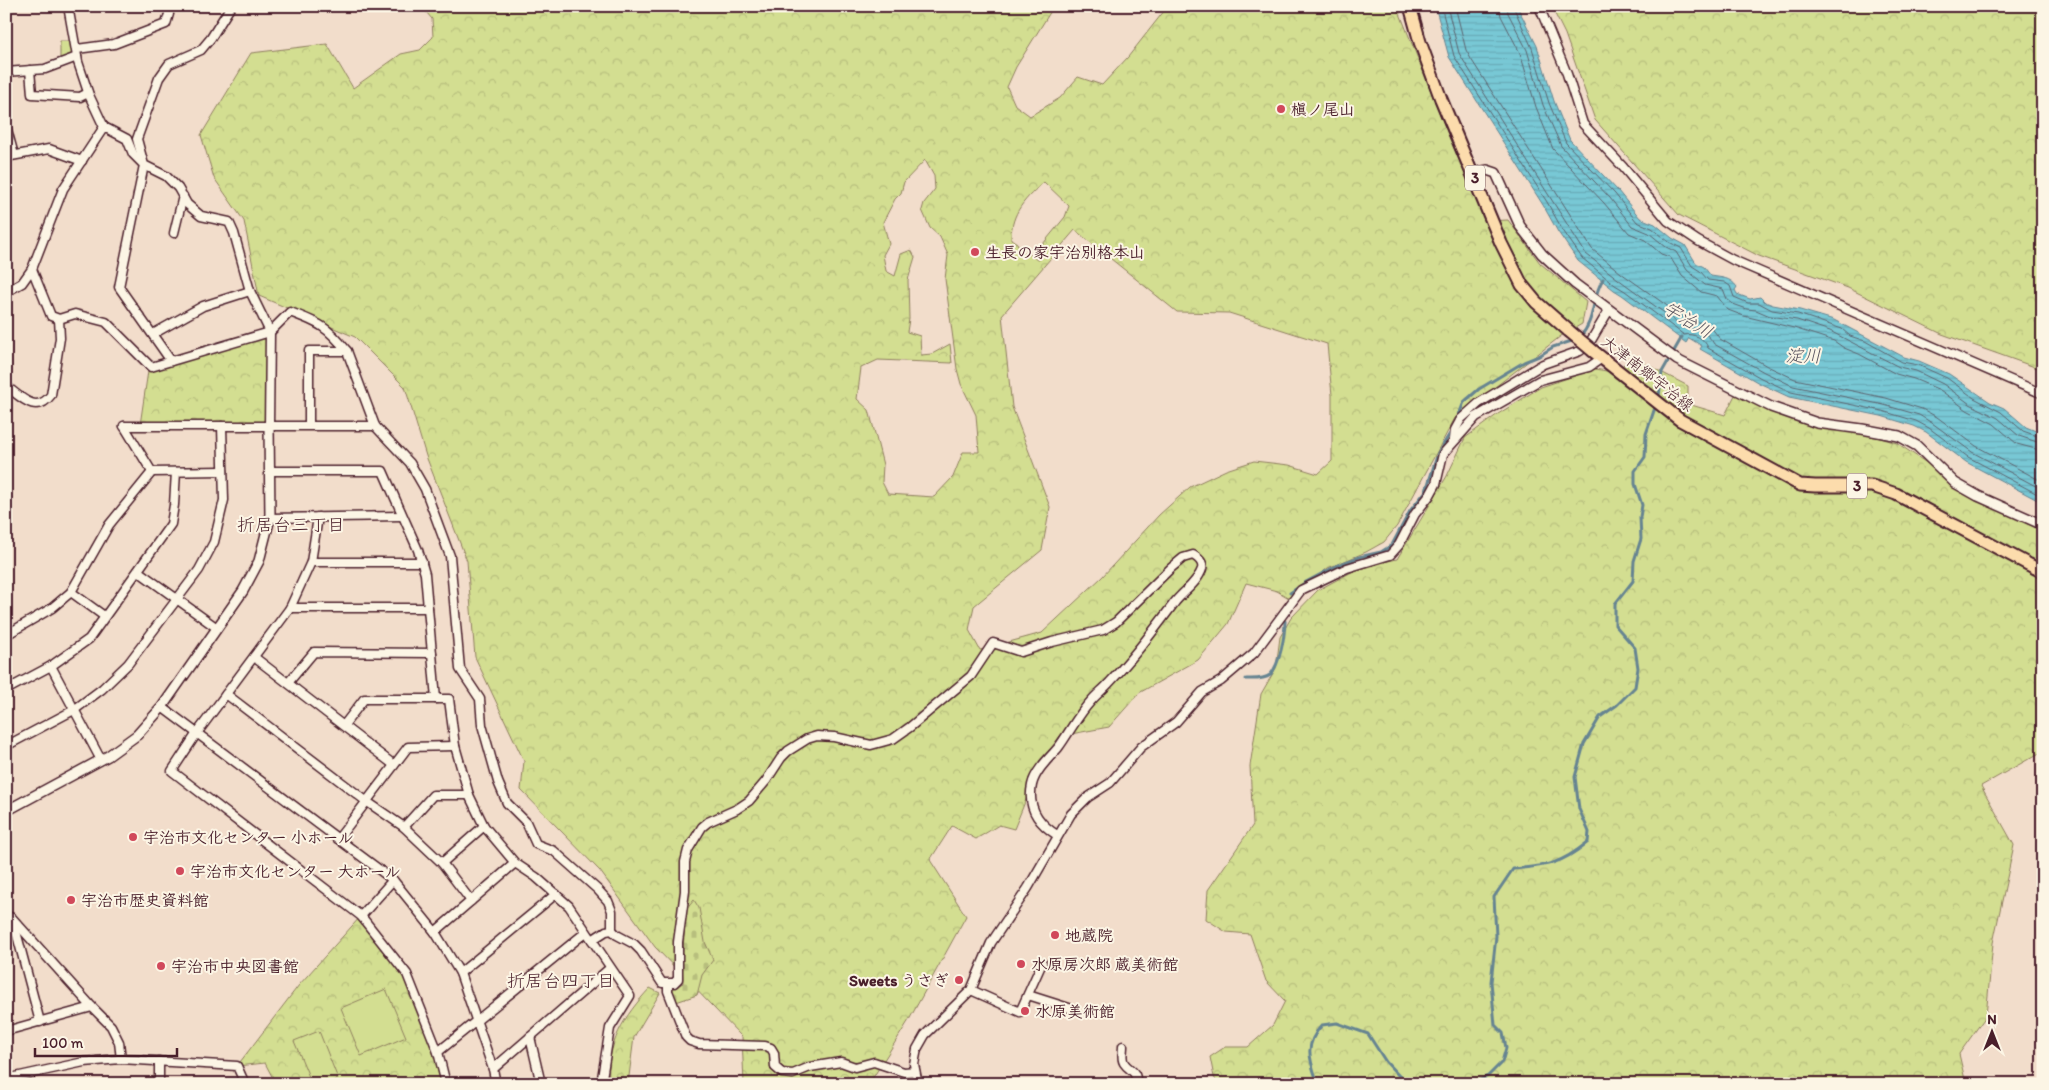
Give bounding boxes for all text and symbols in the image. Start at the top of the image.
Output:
place label: 槇ノ尾山 [1291,100,1355,119]
marker: 槇ノ尾山 [1275,103,1287,115]
road number: 3 [1465,166,1485,190]
place label: 生長の家宇治別格本山 [985,243,1145,262]
marker: 生長の家宇治別格本山 [969,246,981,258]
water label: 宇治川 [1659,297,1717,343]
street label: 大津南郷宇治線 [1598,331,1698,415]
water label: 淀川 [1785,345,1821,367]
road number: 3 [1847,474,1867,498]
district label: 折居台三丁目 [237,514,345,536]
place label: 宇治市文化センター 小ホール [143,828,354,847]
marker: 宇治市文化センター 小ホール [127,831,139,843]
place label: 宇治市文化センター 大ホール [190,862,401,881]
marker: 宇治市文化センター 大ホール [174,865,186,877]
place label: 宇治市歴史資料館 [81,891,209,910]
marker: 宇治市歴史資料館 [65,894,77,906]
place label: 地蔵院 [1065,926,1113,945]
marker: 地蔵院 [1049,929,1061,941]
place label: 水原房次郎 蔵美術館 [1031,955,1179,974]
place label: 宇治市中央図書館 [171,957,299,976]
marker: 水原房次郎 蔵美術館 [1015,958,1027,970]
marker: 宇治市中央図書館 [155,960,167,972]
district label: 折居台四丁目 [507,970,615,992]
place label: Sweets うさぎ [849,971,949,990]
marker: Sweets うさぎ [953,974,965,986]
place label: 水原美術館 [1035,1002,1115,1021]
marker: 水原美術館 [1019,1005,1031,1017]
north arrow [1966,1008,2016,1058]
text: N [1987,1011,1997,1028]
scale bar [35,1025,178,1057]
text: 100 m [42,1034,84,1052]

